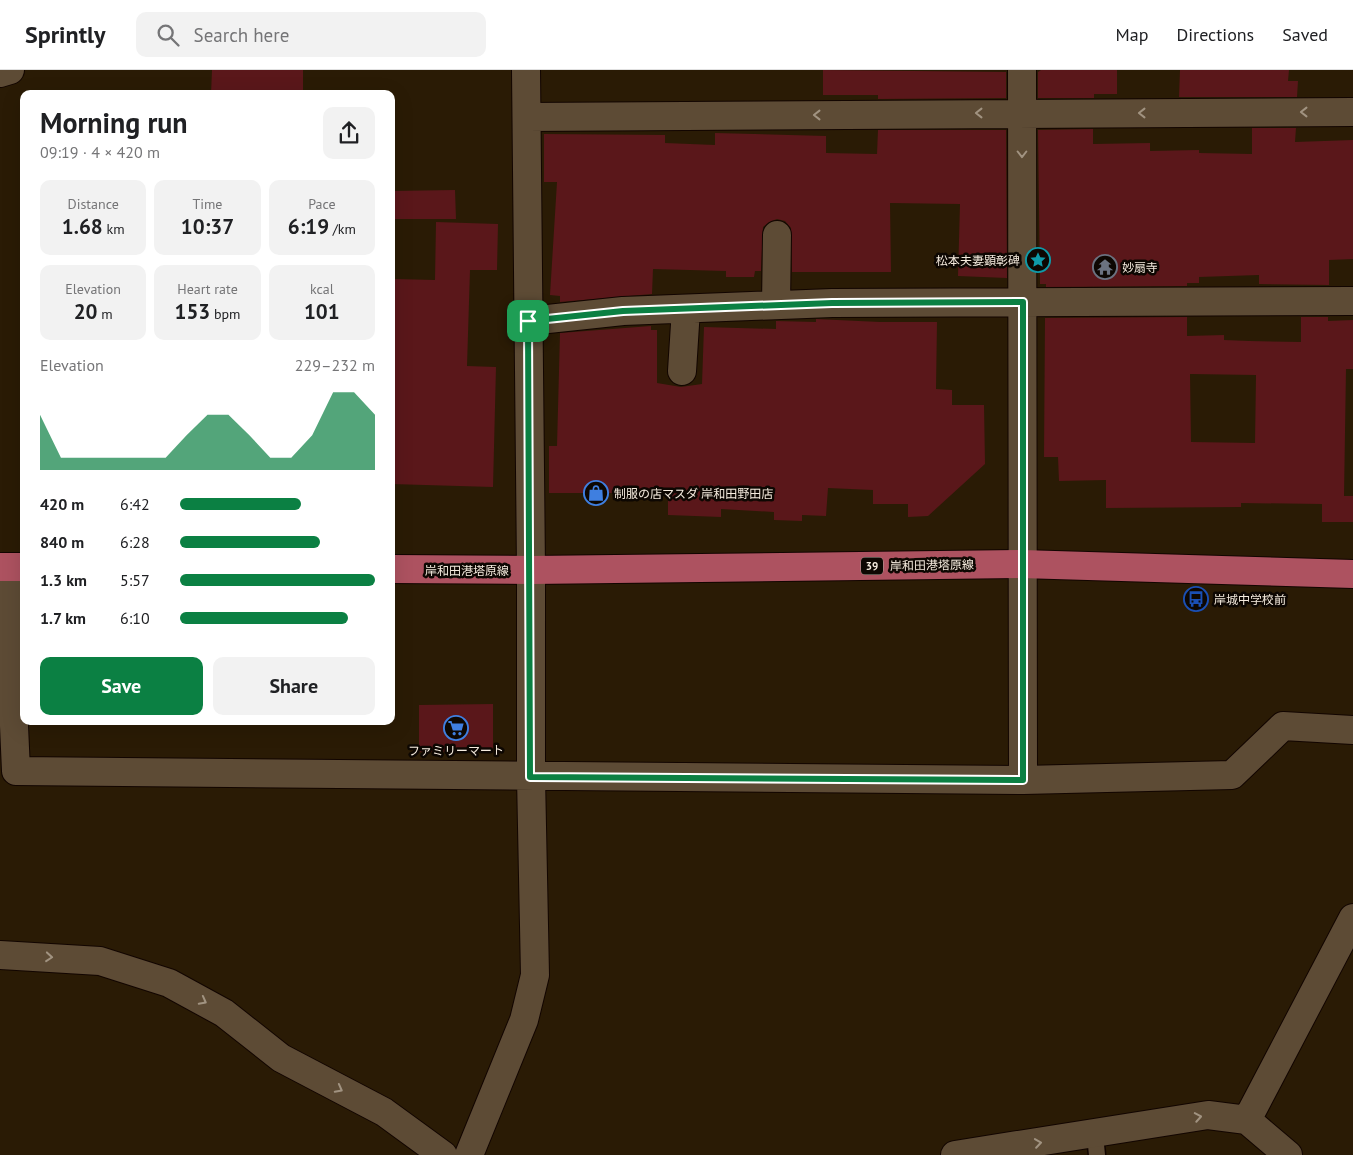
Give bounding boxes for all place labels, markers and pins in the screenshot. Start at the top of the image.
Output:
place icon: 松本夫妻顕彰碑 [1025,247,1051,273]
place label: 松本夫妻顕彰碑 [936,253,1020,268]
temple icon: 妙扇寺 [1092,254,1118,280]
place label: 妙扇寺 [1122,260,1158,275]
pin [507,300,549,342]
shop icon: 制服の店マスダ 岸和田野田店 [583,480,609,506]
place label: 制服の店マスダ 岸和田野田店 [614,486,773,501]
bus stop icon: 岸城中学校前 [1183,586,1209,612]
place label: 岸城中学校前 [1214,592,1286,607]
supermarket icon: ファミリーマート [443,715,469,741]
place label: ファミリーマート [408,743,504,758]

